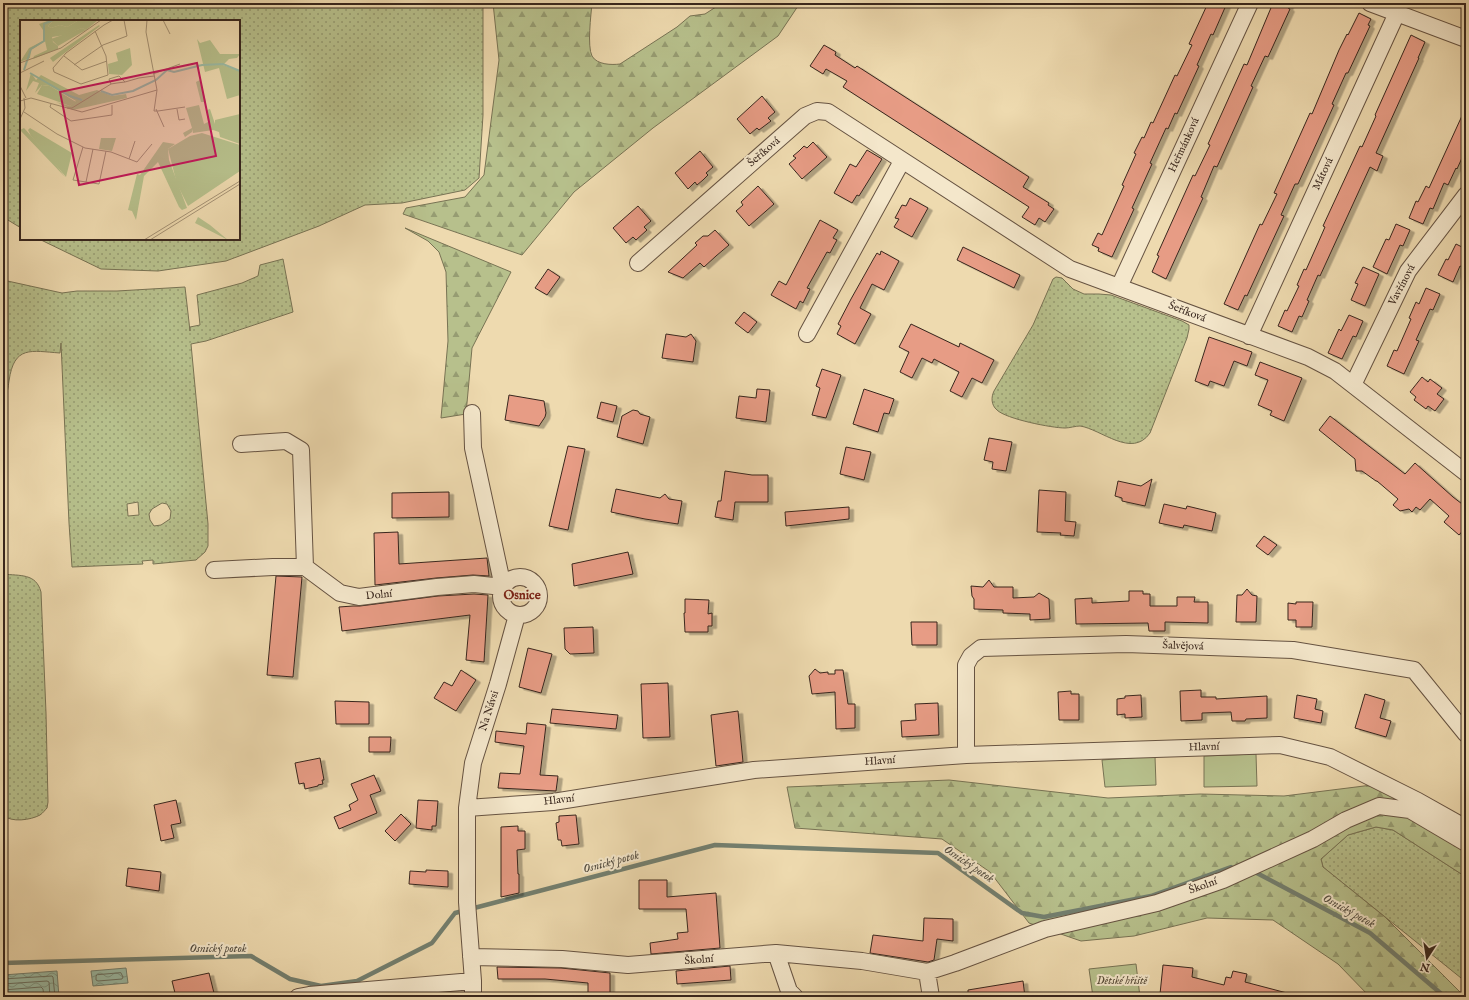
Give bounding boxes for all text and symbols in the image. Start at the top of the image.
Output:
inset map [20,20,240,240]
street label: Heřmánková [1165,115,1203,175]
street label: Šeříková [745,134,783,170]
street label: Mátová [1309,155,1337,192]
street label: Vavřínová [1385,262,1419,309]
street label: Šeříková [1166,298,1208,326]
street label: Dolní [365,587,394,603]
district label: Osnice [503,587,541,604]
street label: Šalvějová [1162,638,1204,654]
street label: Na Návsi [476,689,502,733]
street label: Hlavní [1188,739,1221,755]
street label: Hlavní [864,753,897,769]
street label: Hlavní [543,791,576,809]
water label: Osnický potok [941,842,997,886]
water label: Osnický potok [581,847,641,877]
street label: Školní [1187,874,1220,898]
water label: Osnický potok [1320,891,1378,932]
north arrow [1407,938,1447,978]
water label: Osnický potok [189,941,247,956]
street label: Školní [684,952,715,968]
text: N [1419,959,1432,975]
park label: Dětské hřiště [1097,974,1149,988]

